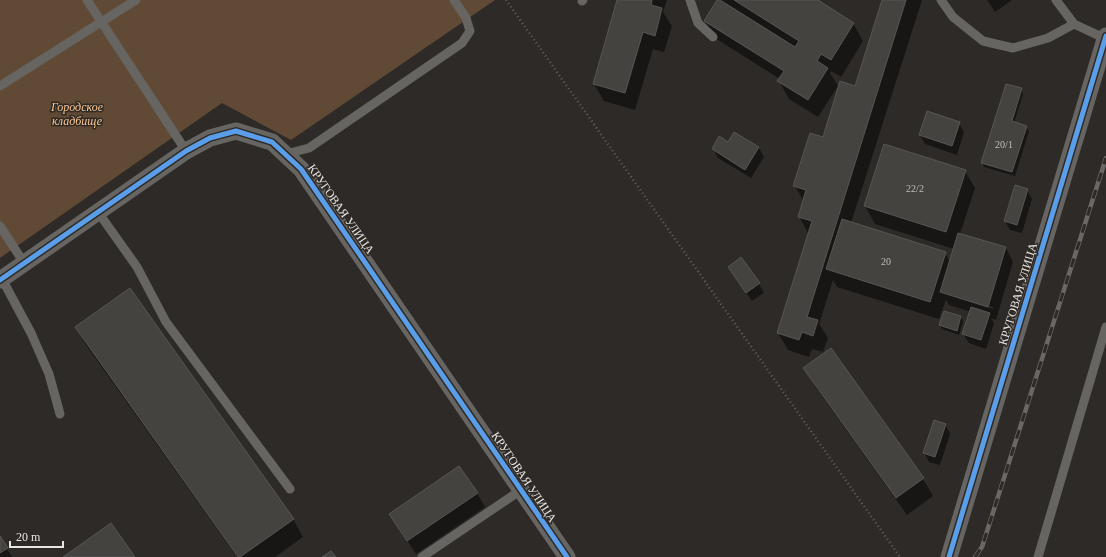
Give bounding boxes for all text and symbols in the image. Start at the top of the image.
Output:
park label: Городское кладбище [50,100,104,128]
house number: 20/1 [995,139,1013,150]
street label: КРУГОВАЯ УЛИЦА [305,161,377,257]
house number: 22/2 [906,183,924,194]
street label: КРУГОВАЯ УЛИЦА [996,241,1040,347]
house number: 20 [881,256,891,267]
street label: КРУГОВАЯ УЛИЦА [488,429,560,525]
scale bar [10,523,63,549]
text: 20 m [16,530,41,544]

